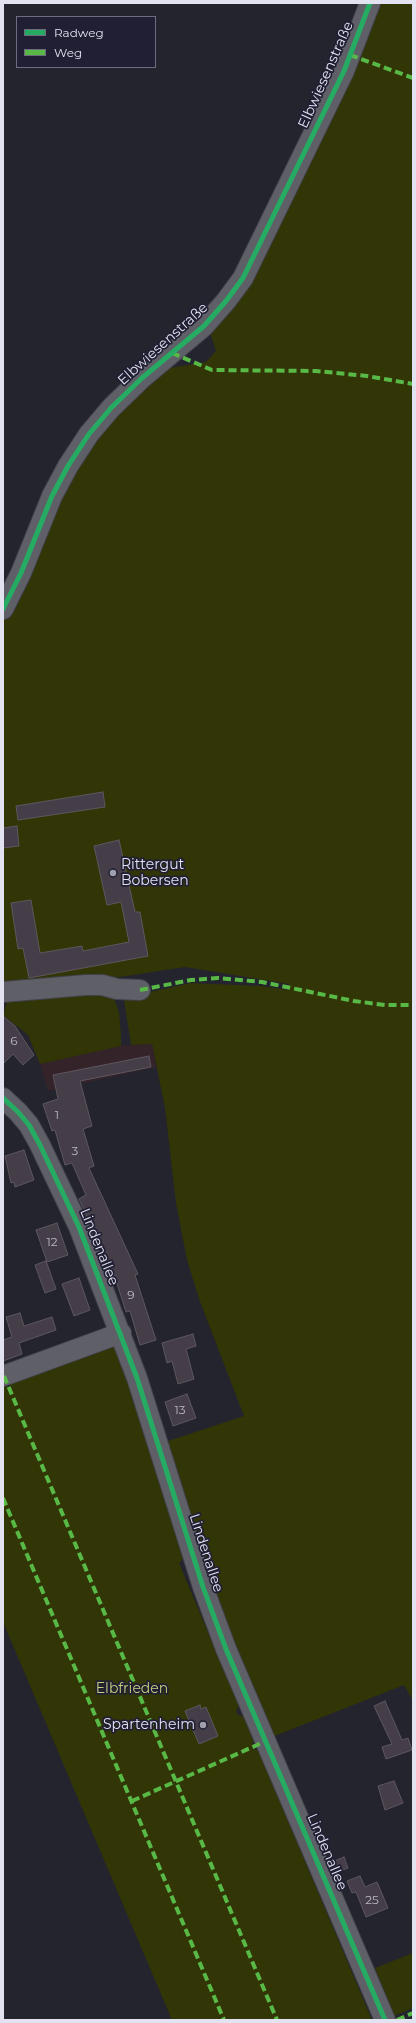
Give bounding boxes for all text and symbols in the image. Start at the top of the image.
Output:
legend [16,16,156,68]
street label: Elbwiesenstraße [295,19,357,131]
text: Radweg [54,25,104,40]
text: Weg [54,45,82,60]
street label: Elbwiesenstraße [115,299,211,389]
place label: Rittergut Bobersen [121,857,189,890]
marker: Rittergut Bobersen [108,868,118,878]
house number: 6 [10,1034,18,1048]
house number: 1 [55,1108,59,1122]
house number: 3 [72,1144,78,1158]
street label: Lindenallee [76,1206,122,1288]
house number: 12 [46,1235,58,1249]
house number: 9 [127,1288,135,1302]
house number: 13 [174,1403,186,1417]
street label: Lindenallee [185,1512,227,1594]
park label: Elbfrieden [96,1681,168,1697]
place label: Spartenheim [103,1717,195,1733]
marker: Spartenheim [198,1720,208,1730]
street label: Lindenallee [303,1811,351,1893]
house number: 25 [365,1893,379,1907]

